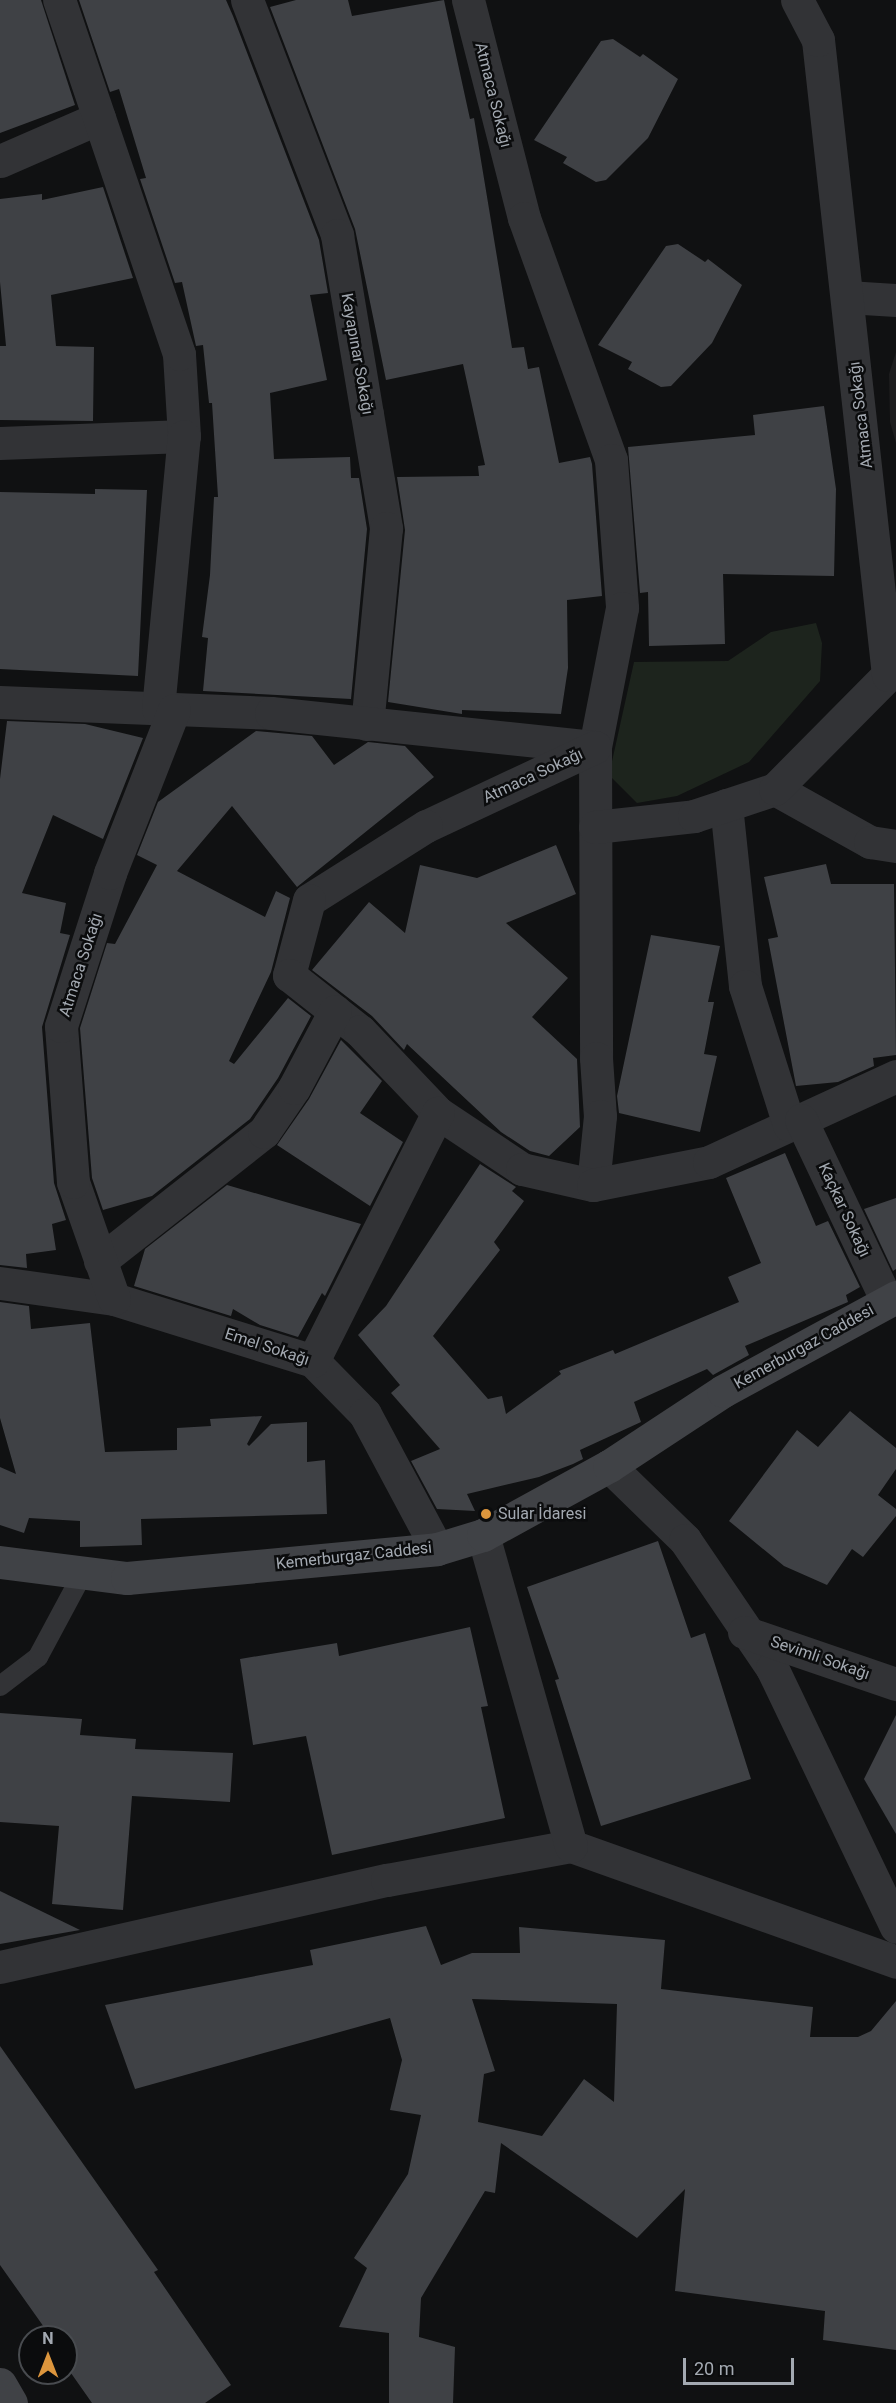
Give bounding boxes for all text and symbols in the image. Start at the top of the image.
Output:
street label: Atmaca Sokağı [471,40,515,150]
street label: Kayapınar Sokağı [337,292,377,416]
street label: Atmaca Sokağı [845,360,877,470]
street label: Atmaca Sokağı [480,745,586,807]
street label: Atmaca Sokağı [55,911,107,1019]
street label: Kaçkar Sokağı [814,1160,874,1260]
street label: Kemerburgaz Caddesi [731,1301,877,1393]
street label: Emel Sokağı [222,1324,312,1370]
place label: Sular İdaresi [498,1504,586,1524]
marker: Sular İdaresi [479,1507,493,1521]
street label: Kemerburgaz Caddesi [275,1538,433,1574]
street label: Sevimli Sokağı [768,1632,872,1684]
north arrow [18,2325,78,2385]
text: N [42,2329,54,2348]
scale bar [686,2346,797,2384]
text: 20 m [694,2358,734,2379]

